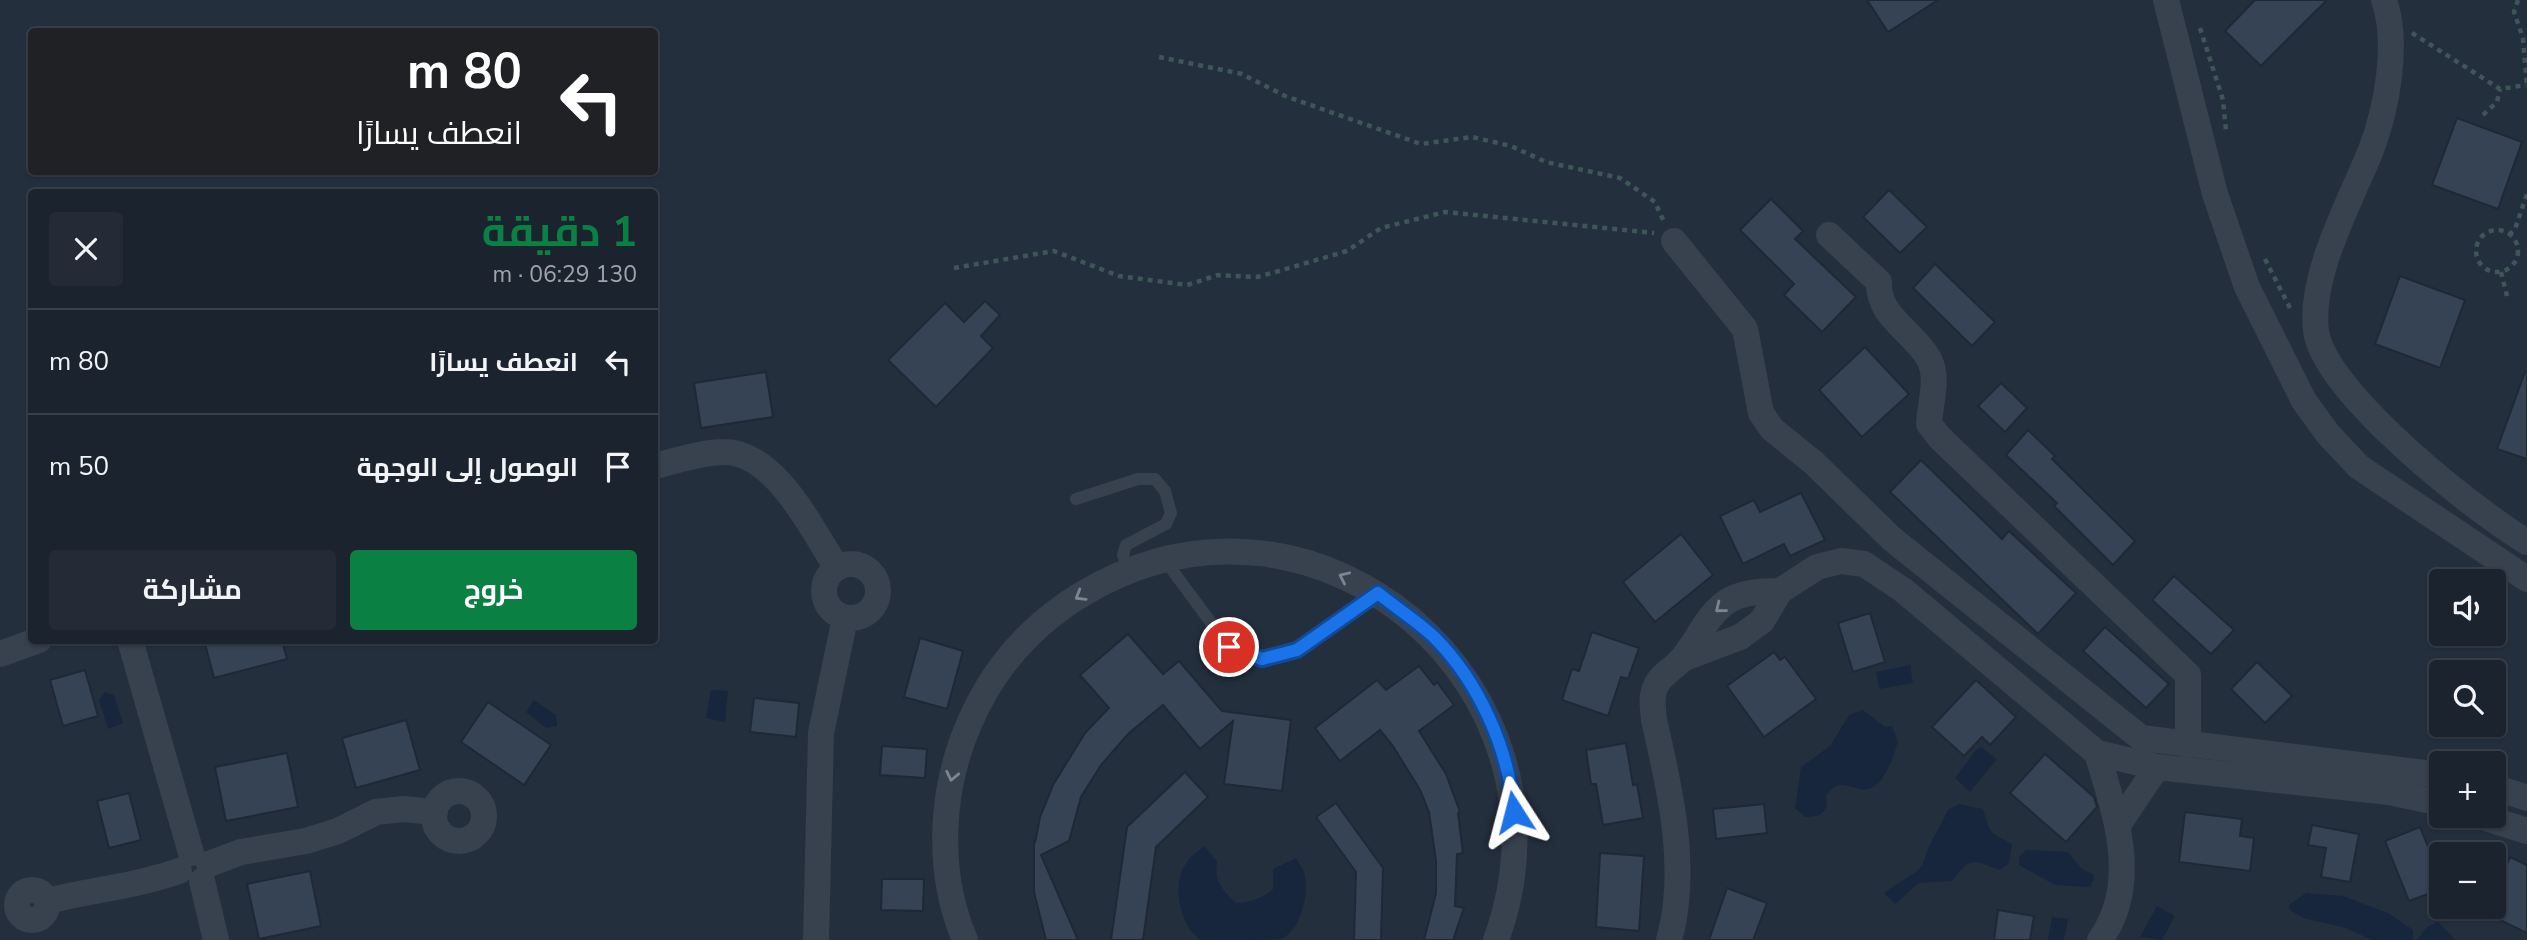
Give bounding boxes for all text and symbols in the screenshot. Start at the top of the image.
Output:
text: 80 m [407,38,522,105]
icon: left [546,56,637,147]
text: انعطف يسارًا [356,112,522,155]
text: 1 دقيقة [482,204,637,261]
button: close [49,212,123,286]
text: 130 m · 06:29 [492,259,637,290]
icon: left [599,343,637,381]
text: 80 m [49,344,109,379]
text: انعطف يسارًا [429,345,578,380]
icon: arrive [599,448,637,486]
text: 50 m [49,449,109,484]
text: الوصول إلى الوجهة [357,450,578,485]
button: مشاركة [49,550,336,630]
button: خروج [350,550,637,630]
map controls [2429,569,2506,919]
button: sound [2429,569,2506,646]
one-way arrow [1339,571,1351,585]
one-way arrow [1074,587,1087,600]
one-way arrow [1716,599,1728,612]
pin [1199,617,1259,677]
icon: arrive [1210,628,1248,666]
button: search [2429,660,2506,737]
button: + [2429,751,2506,828]
one-way arrow [946,770,961,782]
position arrow [1477,775,1551,849]
button: − [2429,842,2506,919]

